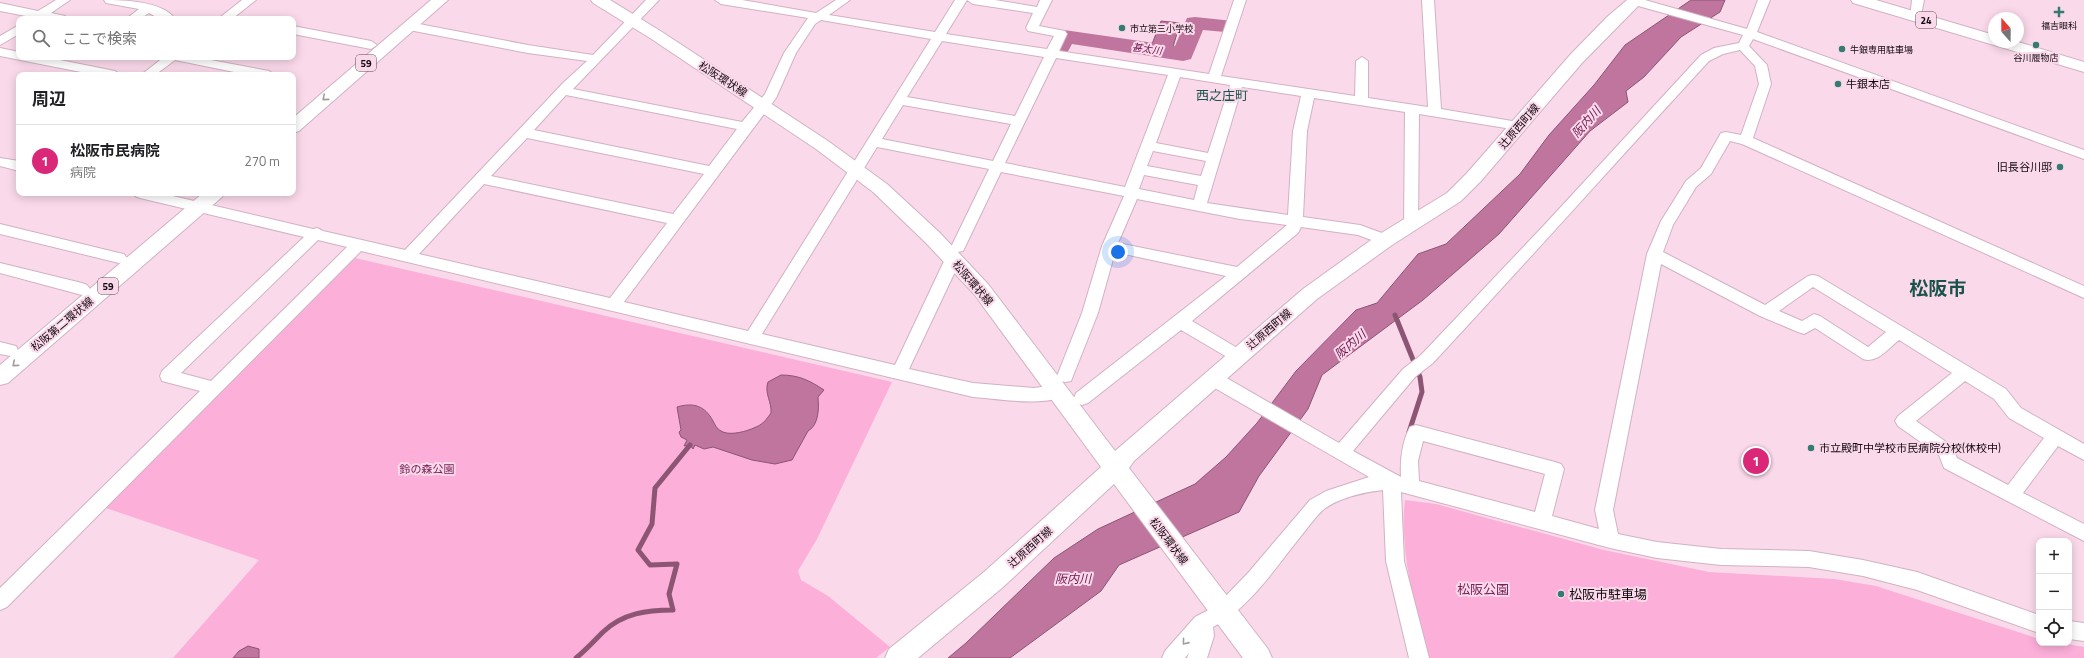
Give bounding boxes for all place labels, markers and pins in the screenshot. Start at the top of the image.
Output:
marker: 福吉眼科 [2053,6,2065,18]
place label: 福吉眼科 [2041,19,2077,32]
place label: 市立第三小学校 [1130,22,1193,35]
marker: 市立第三小学校 [1117,23,1127,33]
marker: 谷川履物店 [2031,40,2041,50]
place label: 牛銀専用駐車場 [1850,43,1913,56]
marker: 牛銀専用駐車場 [1837,44,1847,54]
place label: 谷川履物店 [2013,51,2059,64]
place label: 牛銀本店 [1846,76,1890,92]
marker: 牛銀本店 [1833,79,1843,89]
place label: 旧長谷川邸 [1997,159,2052,175]
marker: 旧長谷川邸 [2055,162,2065,172]
place label: 市立殿町中学校市民病院分校(休校中) [1819,440,2001,456]
marker: 市立殿町中学校市民病院分校(休校中) [1806,443,1816,453]
pin: 1 [1743,446,1769,476]
place label: 松阪市駐車場 [1569,584,1647,604]
marker: 松阪市駐車場 [1556,589,1566,599]

